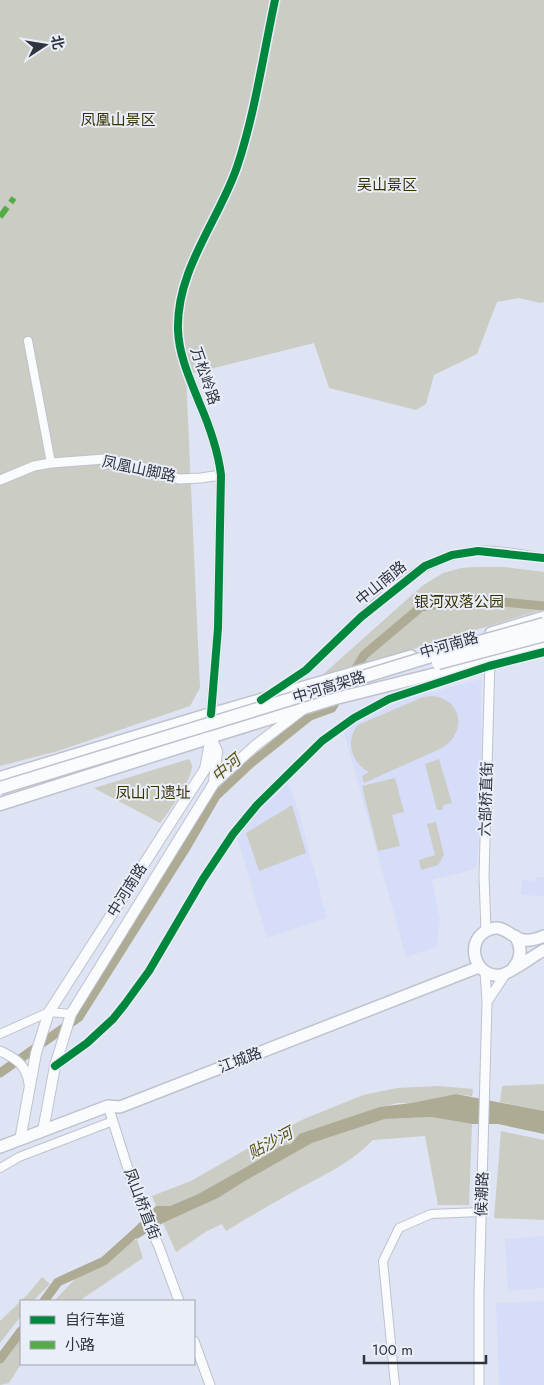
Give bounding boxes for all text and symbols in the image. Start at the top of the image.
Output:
north arrow [20,20,70,70]
text: 北 [46,33,69,51]
park label: 凤凰山景区 [80,109,156,131]
park label: 吴山景区 [357,174,417,196]
street label: 万松岭路 [185,344,225,408]
street label: 凤凰山脚路 [100,450,178,488]
street label: 中山南路 [351,556,411,610]
park label: 银河双落公园 [414,591,504,613]
street label: 中河南路 [417,626,481,664]
street label: 中河高架路 [290,666,368,708]
water label: 中河 [206,747,248,787]
street label: 六部桥直街 [474,761,498,837]
park label: 凤山门遗址 [115,782,191,804]
street label: 中河南路 [102,859,152,921]
street label: 江城路 [215,1042,265,1078]
water label: 贴沙河 [243,1120,299,1164]
street label: 凤山桥直街 [118,1165,166,1243]
street label: 候潮路 [470,1171,494,1217]
legend [20,1300,195,1365]
text: 自行车道 [65,1309,125,1331]
scale bar [364,1332,486,1364]
text: 小路 [65,1334,95,1356]
text: 100 m [372,1339,413,1361]

